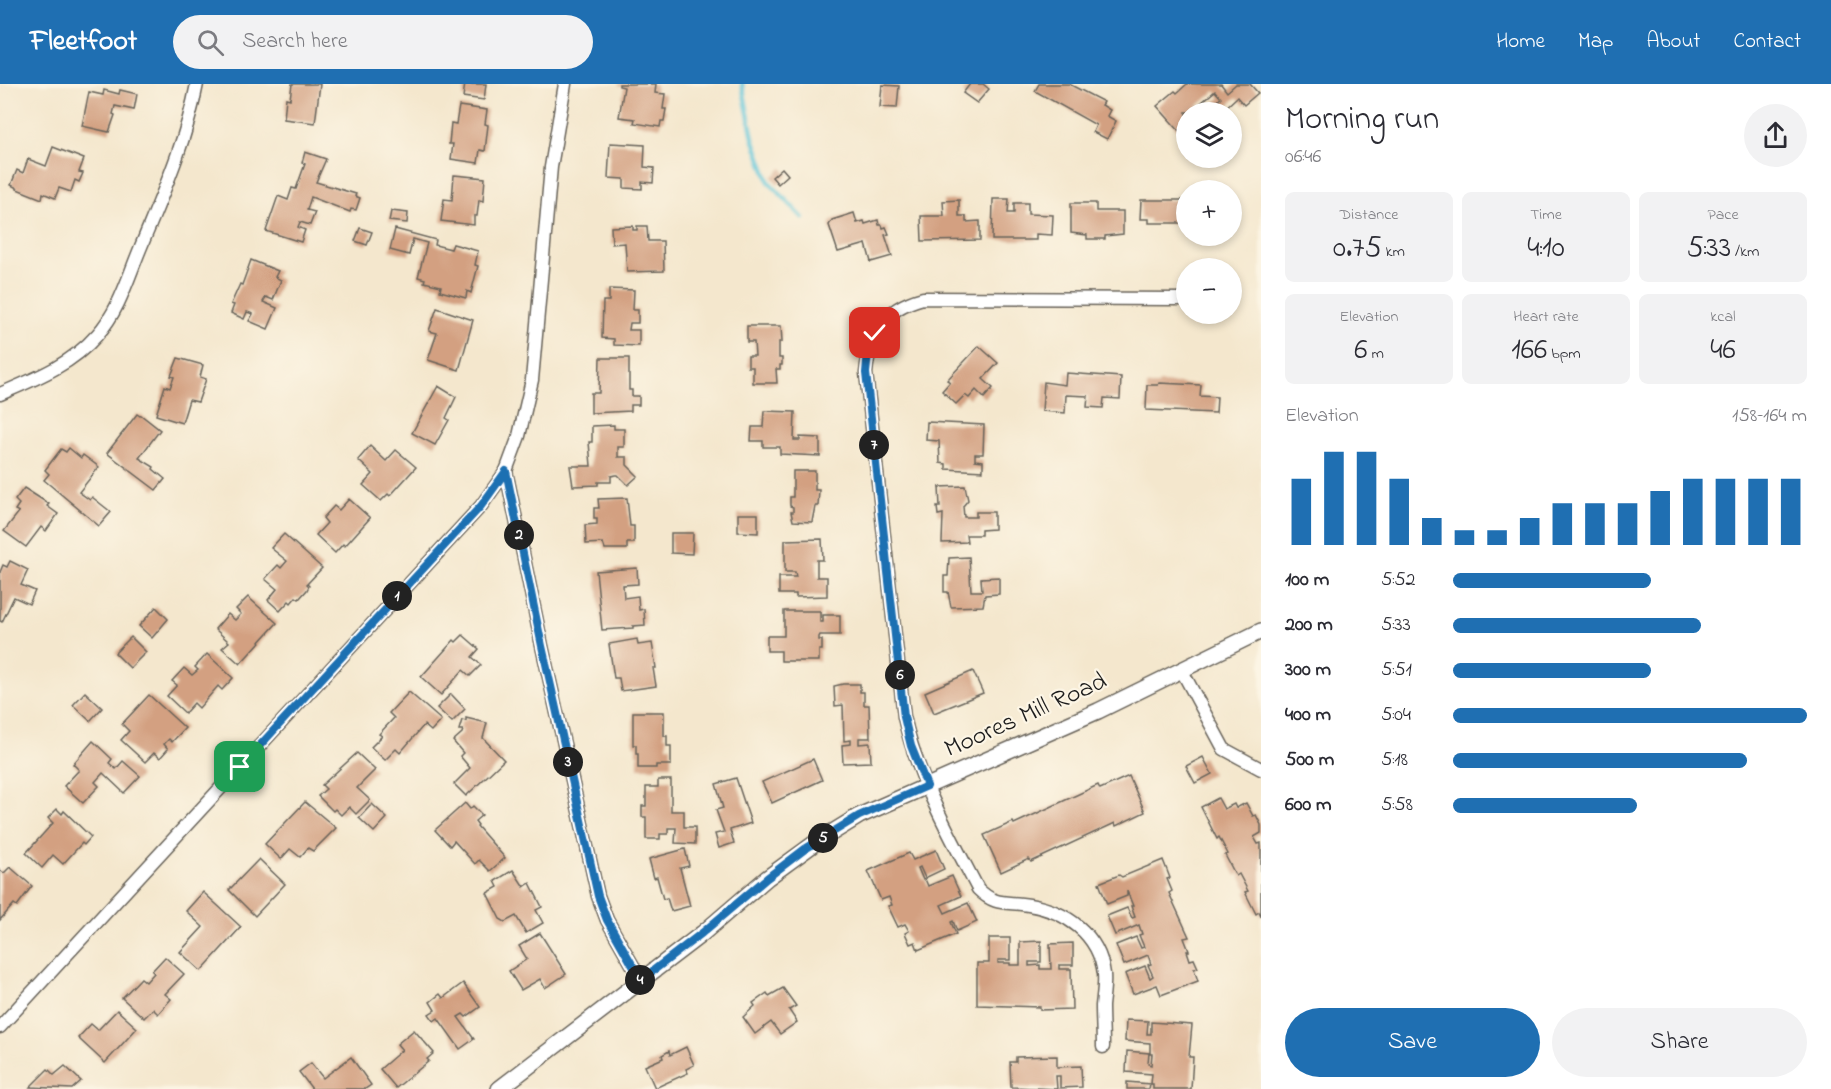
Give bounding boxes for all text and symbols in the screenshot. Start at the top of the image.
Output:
search box [173,15,593,69]
text: Fleetfoot [30,22,137,63]
icon: search [194,26,227,59]
text: Search here [242,26,348,58]
text: Home [1496,27,1545,57]
text: Map [1578,27,1613,57]
text: About [1646,27,1700,57]
text: Contact [1733,27,1801,57]
text: Morning run [1285,96,1439,144]
map controls [1176,102,1242,324]
button: layers [1176,102,1242,168]
button: share [1744,104,1807,167]
text: 06:46 [1285,143,1321,172]
button: + [1176,180,1242,246]
text: Distance [1340,203,1398,227]
text: Time [1530,203,1562,227]
text: Pace [1707,203,1739,227]
text: 0.75 [1333,227,1382,271]
text: 4:10 [1527,227,1565,271]
text: 5:33 [1687,227,1731,271]
text: km [1382,240,1405,264]
text: /km [1731,240,1759,264]
button: − [1176,258,1242,324]
text: Elevation [1340,305,1398,329]
text: Heart rate [1513,305,1579,329]
text: kcal [1710,305,1736,329]
pin [849,307,900,358]
icon: check [858,316,891,349]
text: 6 [1354,329,1367,373]
text: 166 [1511,329,1547,373]
text: 46 [1710,329,1736,373]
text: m [1367,342,1384,366]
text: bpm [1547,342,1581,366]
text: Elevation [1285,402,1359,431]
text: 158–164 m [1732,402,1807,431]
pin: 7 [859,430,889,460]
text: 7 [871,433,877,457]
pin: 2 [504,520,534,550]
text: 2 [515,523,523,547]
text: 100 m [1285,566,1329,595]
text: 5:52 [1381,566,1416,595]
pin: 1 [382,581,412,611]
text: 1 [394,584,400,608]
text: 200 m [1285,611,1333,640]
text: 5:33 [1381,611,1411,640]
text: 300 m [1285,656,1331,685]
text: 5:51 [1381,656,1412,685]
pin: 6 [885,660,915,690]
text: 6 [896,663,904,687]
street label: Moores Mill Road [939,663,1114,769]
text: 400 m [1285,701,1331,730]
text: 5:04 [1381,701,1411,730]
pin [214,741,265,792]
text: 500 m [1285,746,1334,775]
text: 5:18 [1381,746,1408,775]
pin: 3 [553,747,583,777]
icon: arrive [223,750,256,783]
text: 3 [565,750,571,774]
text: 600 m [1285,791,1332,820]
text: 5:58 [1381,791,1413,820]
pin: 5 [808,823,838,853]
text: 5 [818,826,828,850]
pin: 4 [625,965,655,995]
text: 4 [637,968,643,992]
button: Save [1285,1008,1540,1077]
button: Share [1552,1008,1807,1077]

